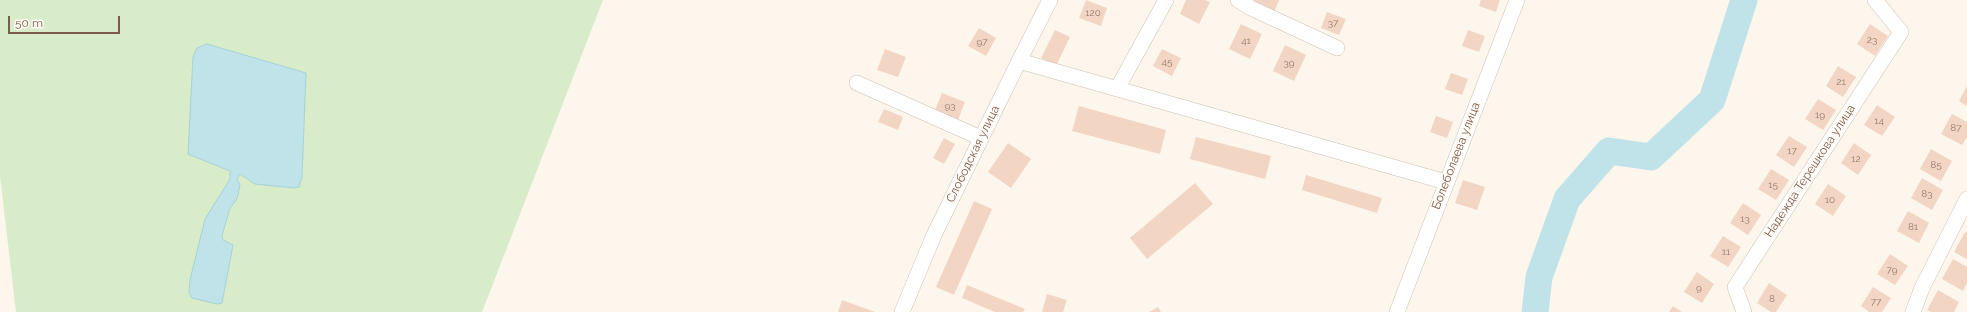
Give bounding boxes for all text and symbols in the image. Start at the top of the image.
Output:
house number: 120 [1085,7,1101,19]
scale bar [10,8,122,34]
text: 50 m [15,16,43,30]
house number: 37 [1328,17,1338,29]
house number: 23 [1867,34,1877,46]
house number: 41 [1241,35,1251,47]
house number: 97 [976,36,988,48]
house number: 45 [1162,56,1172,68]
house number: 39 [1283,57,1295,69]
house number: 21 [1836,76,1846,88]
house number: 93 [944,100,956,112]
street label: Болеболаева улица [1429,100,1483,212]
street label: Надежда Терешкова улица [1762,102,1858,240]
street label: Слободская улица [943,103,1003,205]
house number: 19 [1815,109,1825,121]
house number: 14 [1874,115,1884,127]
house number: 87 [1950,122,1962,134]
house number: 17 [1787,145,1797,157]
house number: 12 [1851,153,1861,165]
house number: 85 [1930,159,1942,171]
house number: 15 [1768,179,1778,191]
house number: 83 [1921,188,1933,200]
house number: 10 [1825,194,1835,206]
house number: 13 [1740,213,1750,225]
house number: 81 [1908,221,1918,233]
house number: 11 [1722,246,1730,258]
house number: 79 [1886,264,1898,276]
house number: 9 [1696,282,1702,294]
house number: 8 [1769,293,1775,305]
house number: 77 [1871,296,1881,308]

